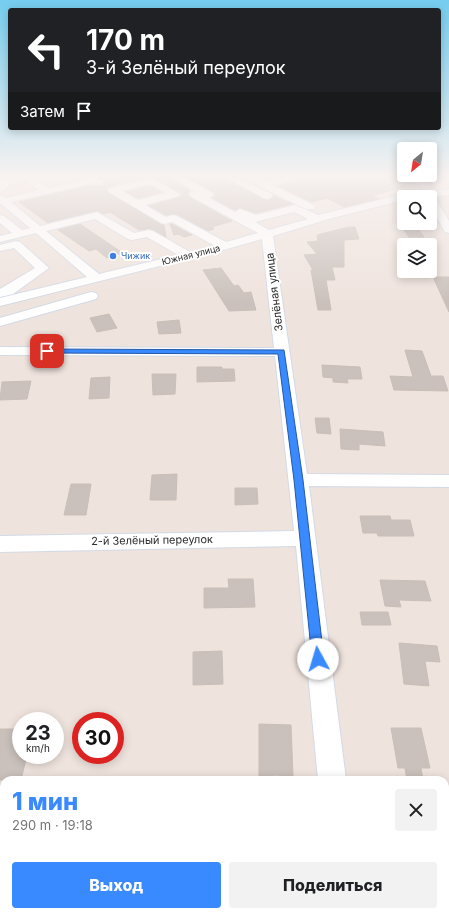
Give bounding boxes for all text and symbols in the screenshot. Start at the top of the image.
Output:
text: 170 m [86,23,165,57]
icon: left [20,24,72,76]
text: 3-й Зелёный переулок [86,57,286,78]
icon: arrive [73,100,95,122]
text: Затем [20,102,65,121]
north arrow [397,142,437,182]
map controls [397,142,437,278]
button: search [397,190,437,230]
button: layers [397,238,437,278]
street label: Южная улица [160,242,221,267]
place label: Чижик [121,250,150,261]
marker: Чижик [108,251,118,261]
street label: Зелёная улица [262,252,286,332]
pin [30,334,64,368]
icon: arrive [36,340,58,362]
street label: 2-й Зелёный переулок [91,532,213,548]
position arrow [297,638,339,680]
speed limit sign: 30 [72,712,124,764]
text: 23 [25,721,51,745]
text: km/h [26,742,50,754]
text: 1 мин [12,787,78,816]
button: close [395,789,437,831]
text: 290 m · 19:18 [12,817,93,833]
button: Выход [12,862,221,908]
button: Поделиться [229,862,437,908]

